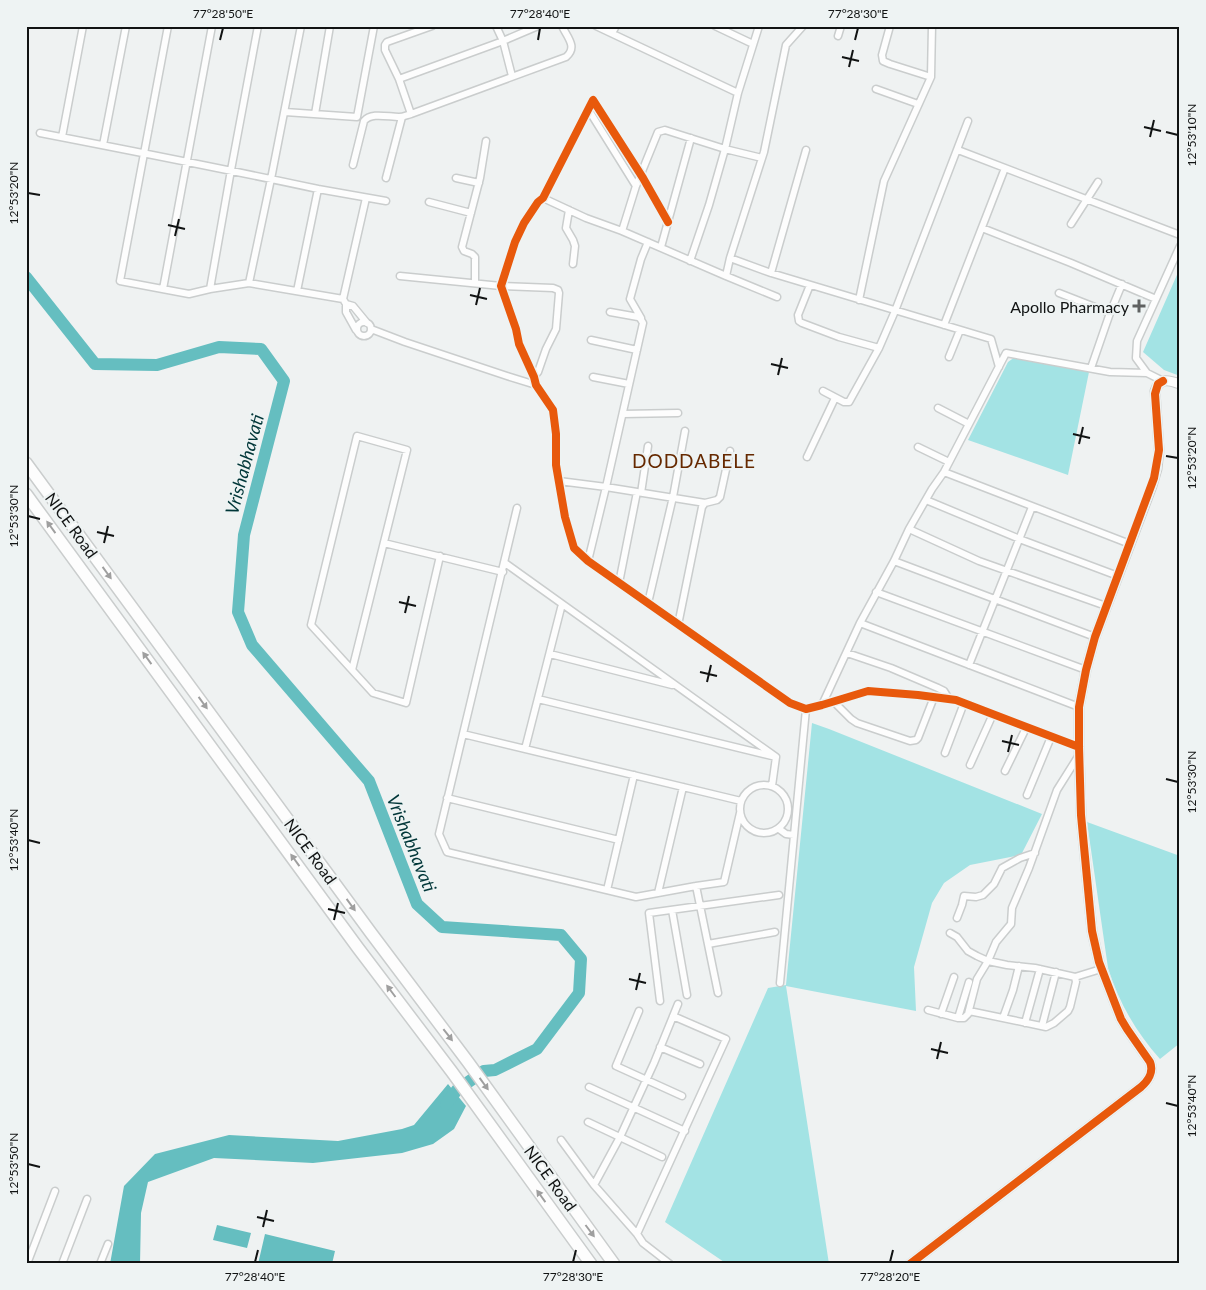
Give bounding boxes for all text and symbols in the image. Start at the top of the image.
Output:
text: 77°28'50"E [193,6,253,21]
text: 77°28'40"E [510,6,570,21]
text: 77°28'30"E [828,6,888,21]
text: 12°53'10"N [1184,104,1199,166]
text: 12°53'20"N [6,162,21,224]
place label: Apollo Pharmacy [1010,297,1130,316]
marker: Apollo Pharmacy [1133,300,1145,312]
water label: Vrishabhavati [220,411,268,516]
text: 12°53'20"N [1184,427,1199,489]
district label: DODDABELE [632,449,756,472]
text: 12°53'30"N [6,485,21,547]
street label: NICE Road [42,489,102,561]
one-way arrow [46,520,56,534]
one-way arrow [102,566,112,579]
one-way arrow [142,652,152,665]
one-way arrow [198,697,208,710]
text: 12°53'30"N [1184,751,1199,813]
water label: Vrishabhavati [383,791,442,895]
text: 12°53'40"N [6,809,21,871]
street label: NICE Road [281,815,341,887]
one-way arrow [289,854,300,867]
one-way arrow [346,898,356,912]
one-way arrow [386,984,396,998]
one-way arrow [443,1028,453,1042]
text: 12°53'40"N [1184,1075,1199,1137]
one-way arrow [479,1077,489,1091]
text: 12°53'50"N [6,1133,21,1195]
street label: NICE Road [521,1142,581,1214]
one-way arrow [536,1190,547,1203]
one-way arrow [585,1224,595,1238]
text: 77°28'40"E [225,1269,285,1284]
text: 77°28'30"E [543,1269,603,1284]
text: 77°28'20"E [860,1269,920,1284]

